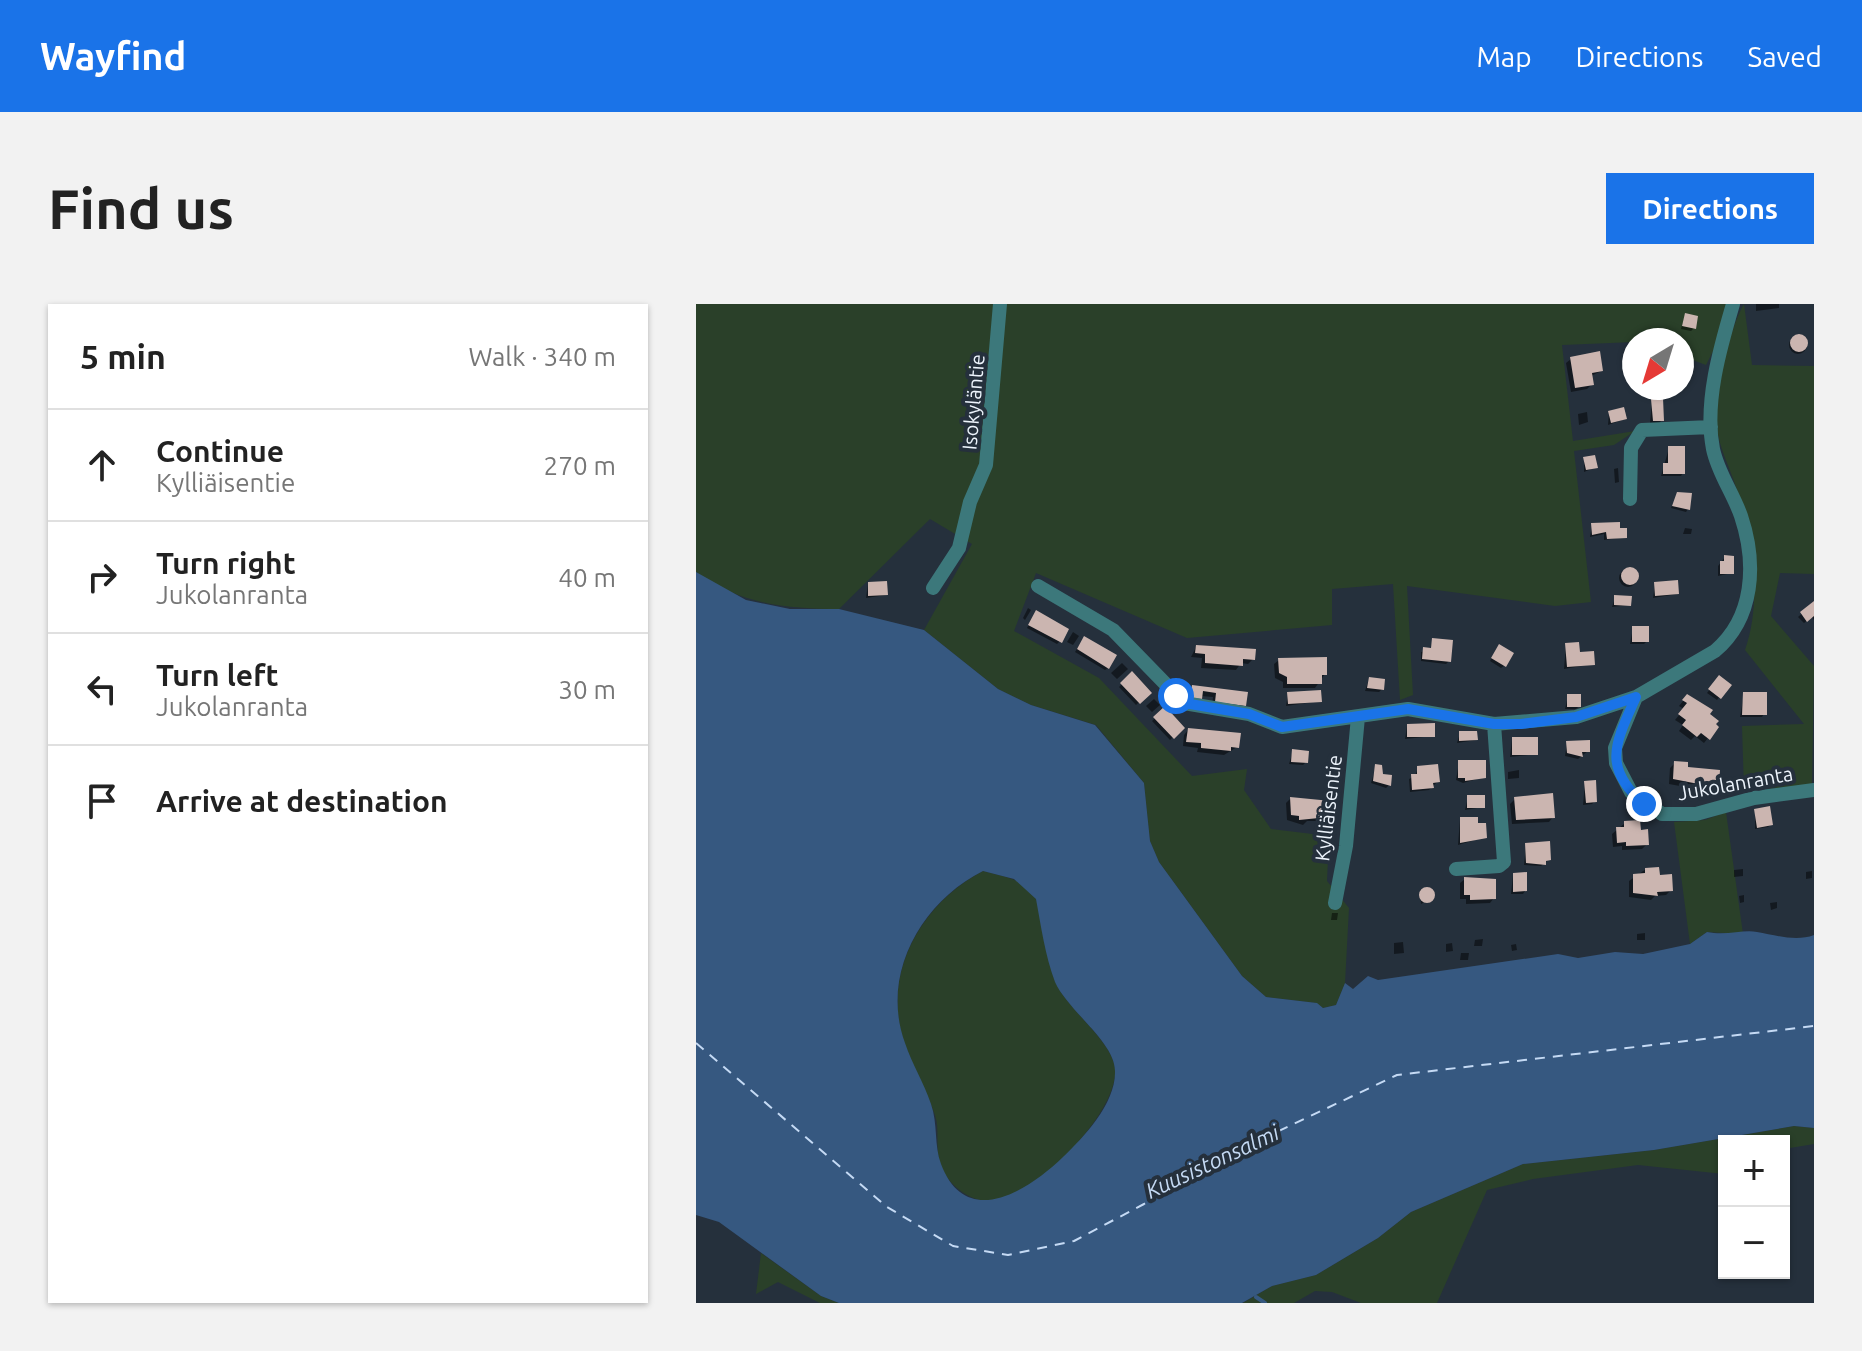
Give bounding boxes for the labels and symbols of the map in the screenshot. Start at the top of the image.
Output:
north arrow [1622,328,1694,400]
street label: Isokyläntie [957,353,989,451]
route start [1158,678,1194,714]
street label: Kylliäisentie [1310,753,1346,863]
street label: Jukolanranta [1675,762,1795,804]
route end [1626,786,1662,822]
water label: Kuusistonsalmi [1141,1119,1284,1203]

